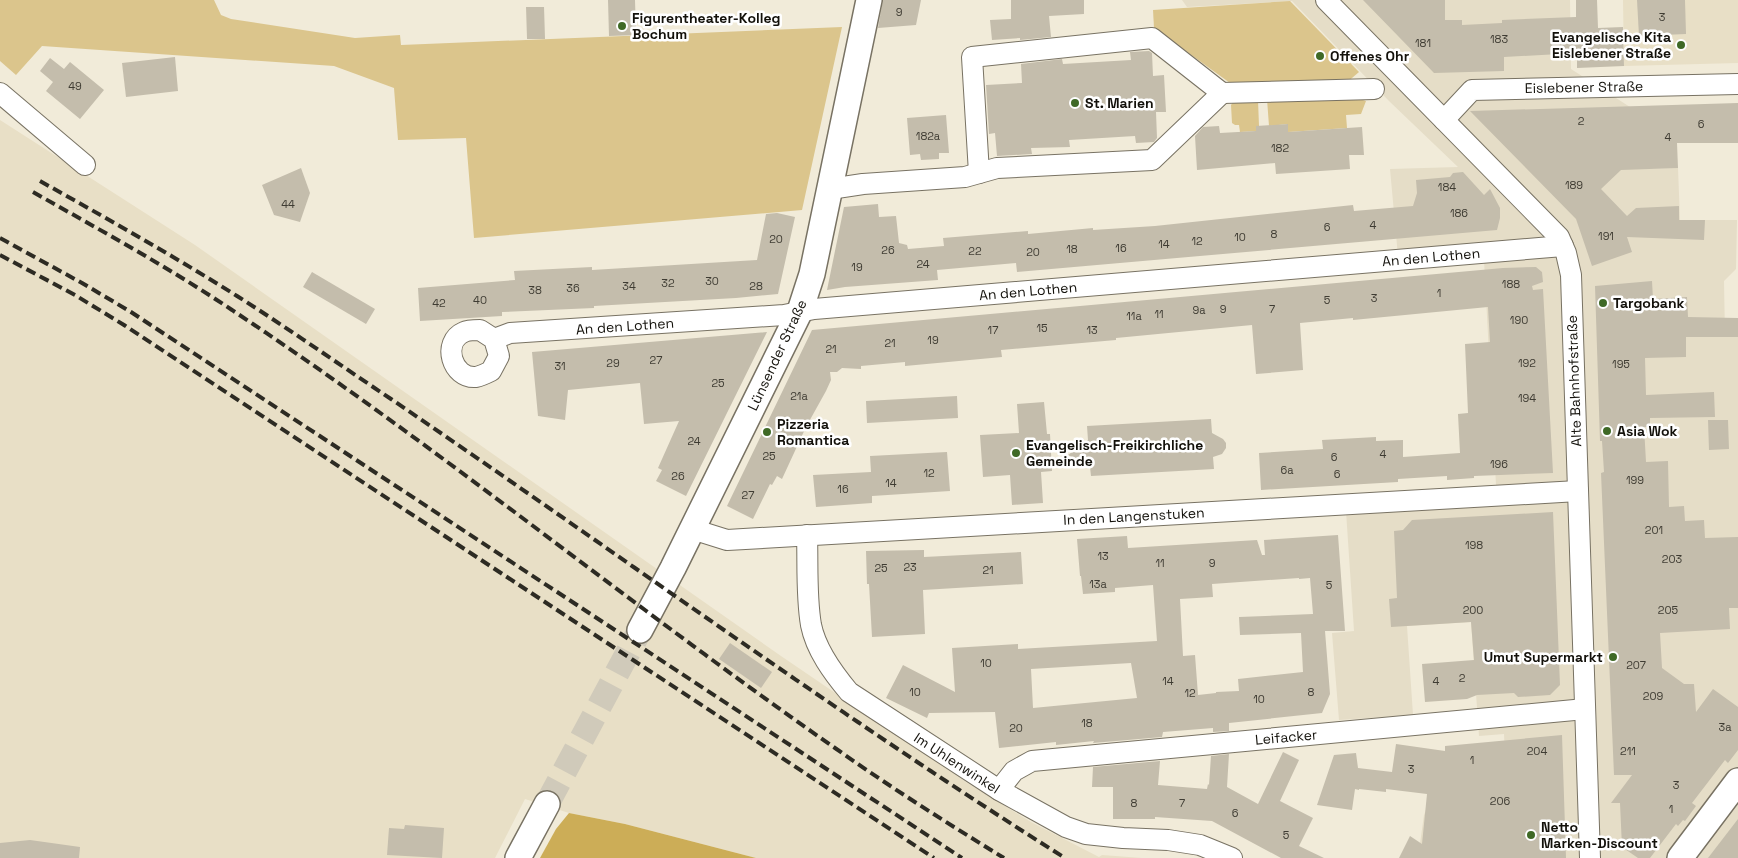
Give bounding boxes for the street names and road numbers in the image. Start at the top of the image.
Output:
street label: Eislebener Straße [1525,77,1643,97]
street label: An den Lothen [1381,244,1481,270]
street label: An den Lothen [978,278,1078,304]
street label: Lünsender Straße [743,297,811,413]
street label: An den Lothen [575,314,675,338]
street label: Alte Bahnhofstraße [1563,315,1585,447]
street label: In den Langenstuken [1063,503,1205,529]
street label: Leifacker [1254,725,1318,749]
street label: Im Uhlenwinkel [910,728,1004,798]

